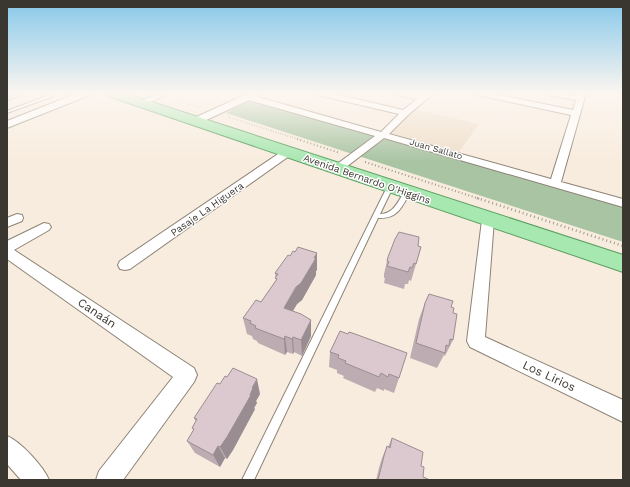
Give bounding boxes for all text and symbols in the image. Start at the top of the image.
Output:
street label: Juan Sallato [408,137,464,161]
street label: Avenida Bernardo O'Higgins [302,152,432,206]
street label: Pasaje La Higuera [169,180,246,238]
street label: Canaán [75,295,119,331]
street label: Los Lirios [520,358,578,394]

